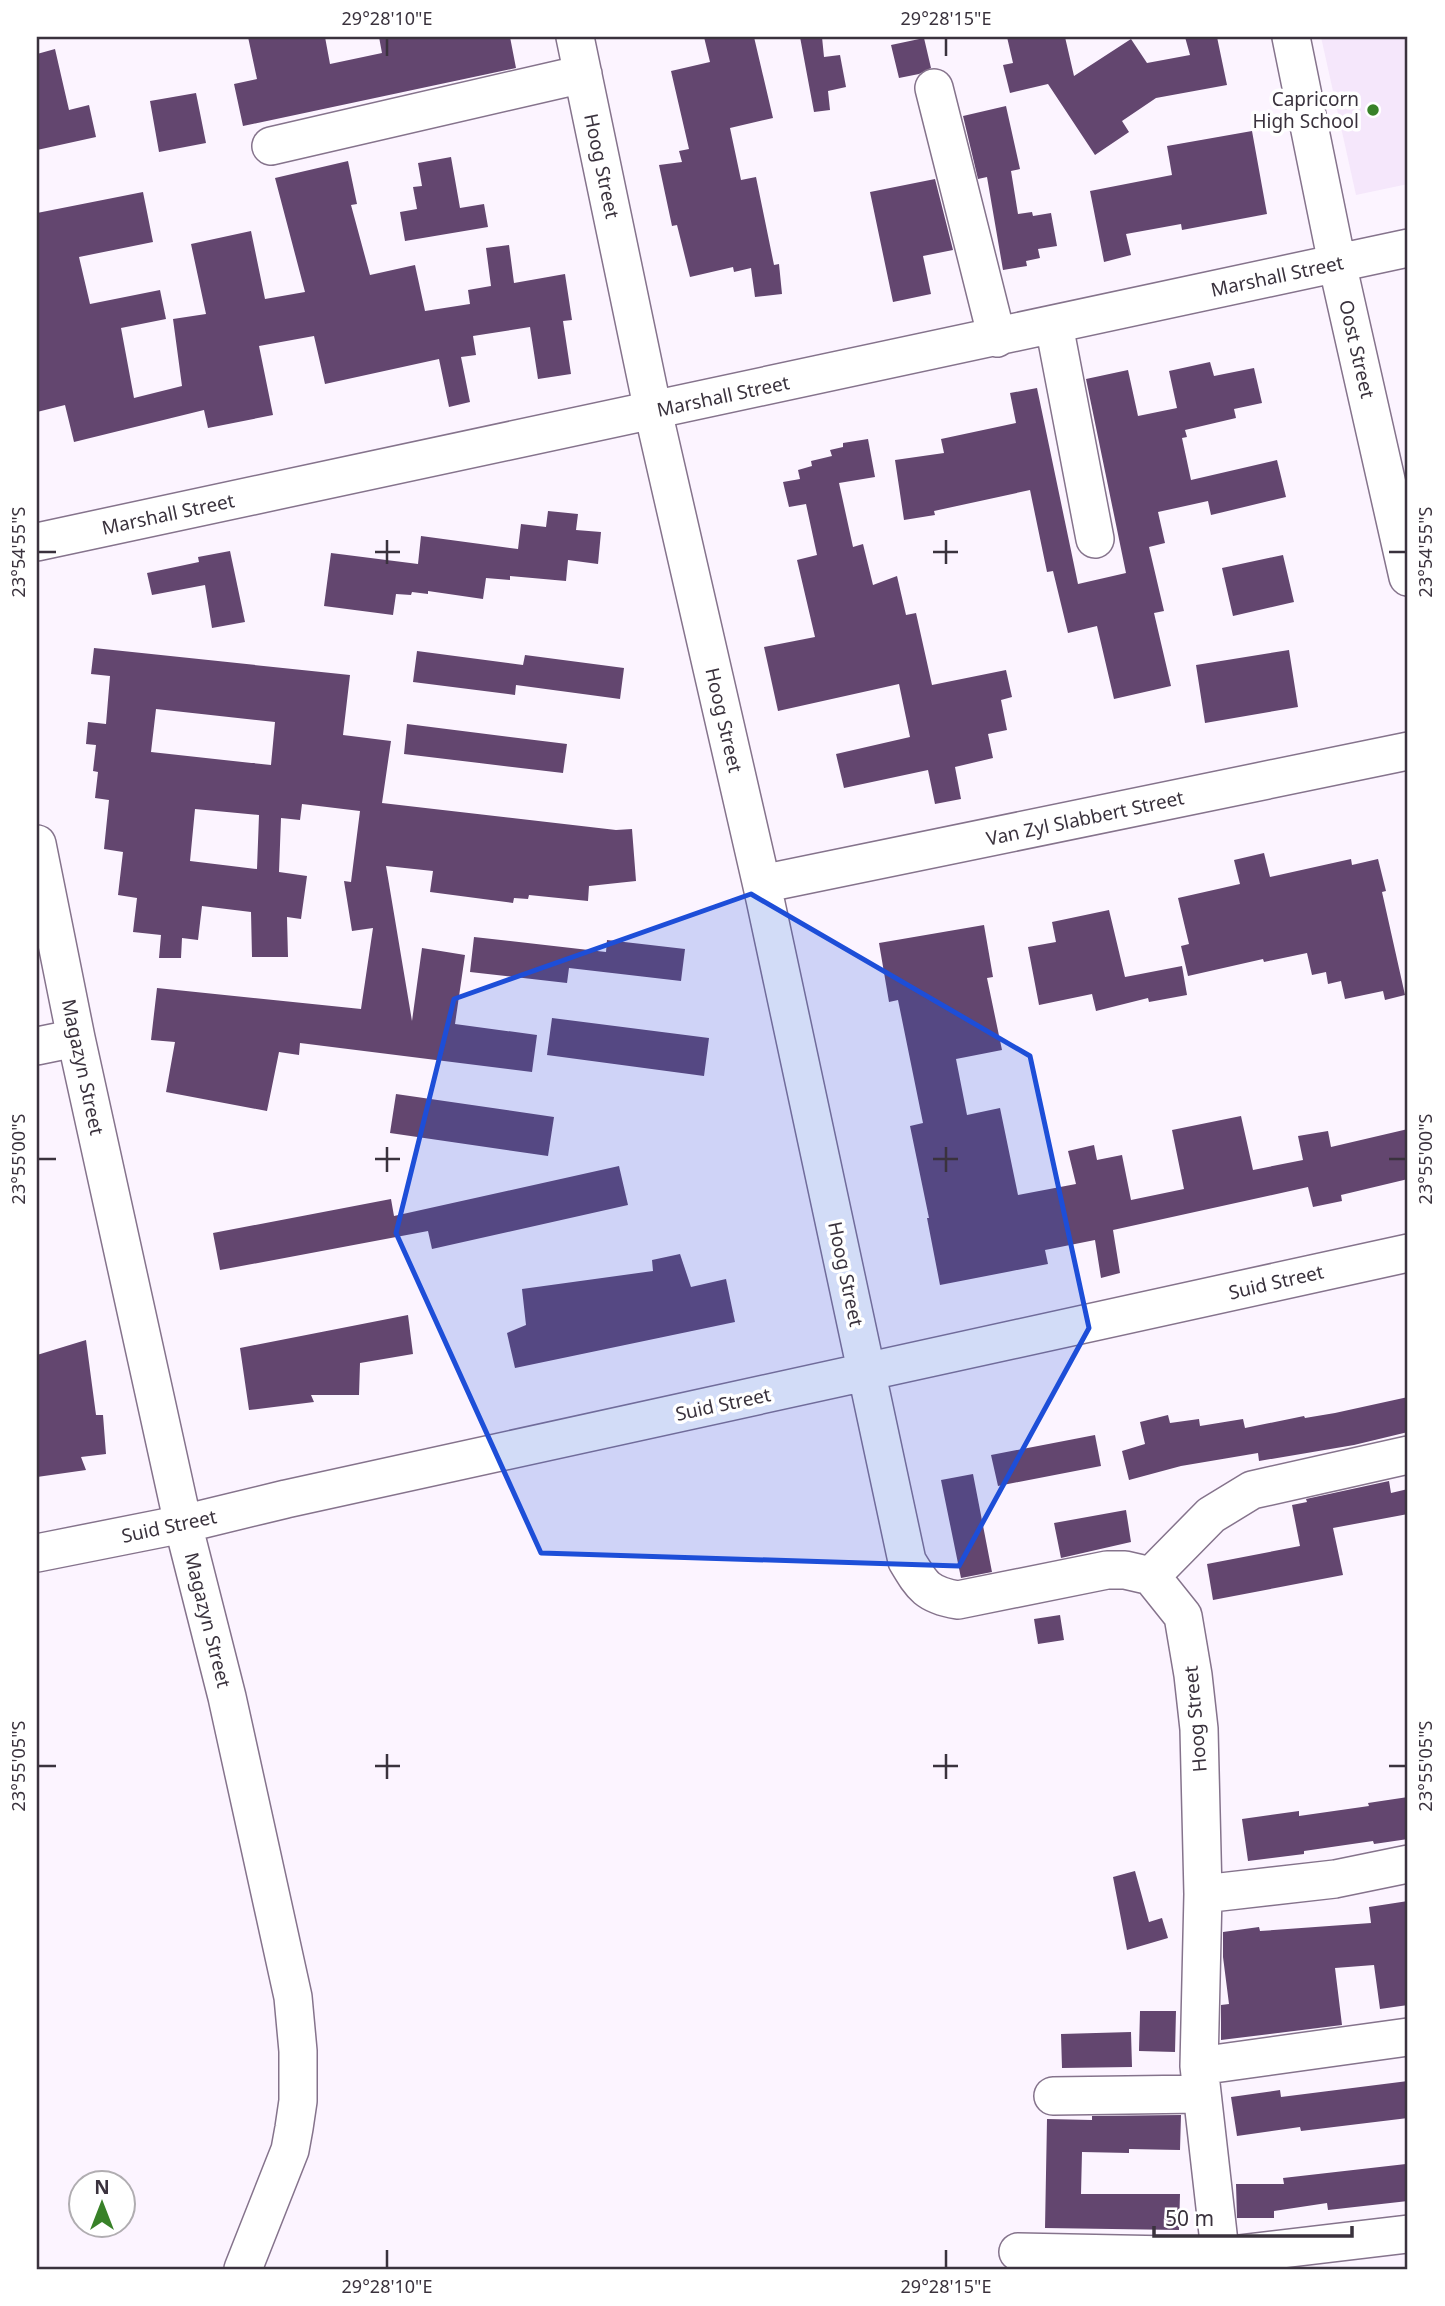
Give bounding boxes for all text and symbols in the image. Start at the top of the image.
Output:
text: 29°28'10"E [342,6,432,30]
text: 29°28'15"E [901,6,991,30]
place label: Capricorn High School [1252,86,1359,134]
marker: Capricorn High School [1365,102,1381,118]
street label: Hoog Street [578,111,626,221]
street label: Marshall Street [1208,249,1346,303]
street label: Oost Street [1333,297,1381,401]
street label: Marshall Street [654,369,792,423]
street label: Marshall Street [99,487,237,541]
text: 23°54'55"S [6,507,30,597]
text: 23°54'55"S [1413,507,1437,597]
street label: Hoog Street [699,665,749,775]
street label: Van Zyl Slabbert Street [984,784,1186,852]
street label: Magazyn Street [56,997,110,1138]
text: 23°55'00"S [6,1114,30,1204]
text: 23°55'00"S [1413,1114,1437,1204]
street label: Hoog Street [822,1219,870,1329]
street label: Suid Street [1226,1258,1326,1306]
street label: Suid Street [673,1381,773,1427]
street label: Suid Street [119,1503,219,1549]
street label: Magazyn Street [179,1550,237,1691]
street label: Hoog Street [1177,1665,1213,1773]
text: 23°55'05"S [6,1721,30,1811]
text: 23°55'05"S [1413,1721,1437,1811]
north arrow [66,2170,136,2240]
text: N [94,2174,110,2200]
scale bar [1154,2194,1352,2238]
text: 50 m [1165,2204,1214,2232]
text: 29°28'10"E [342,2274,432,2298]
text: 29°28'15"E [901,2274,991,2298]

